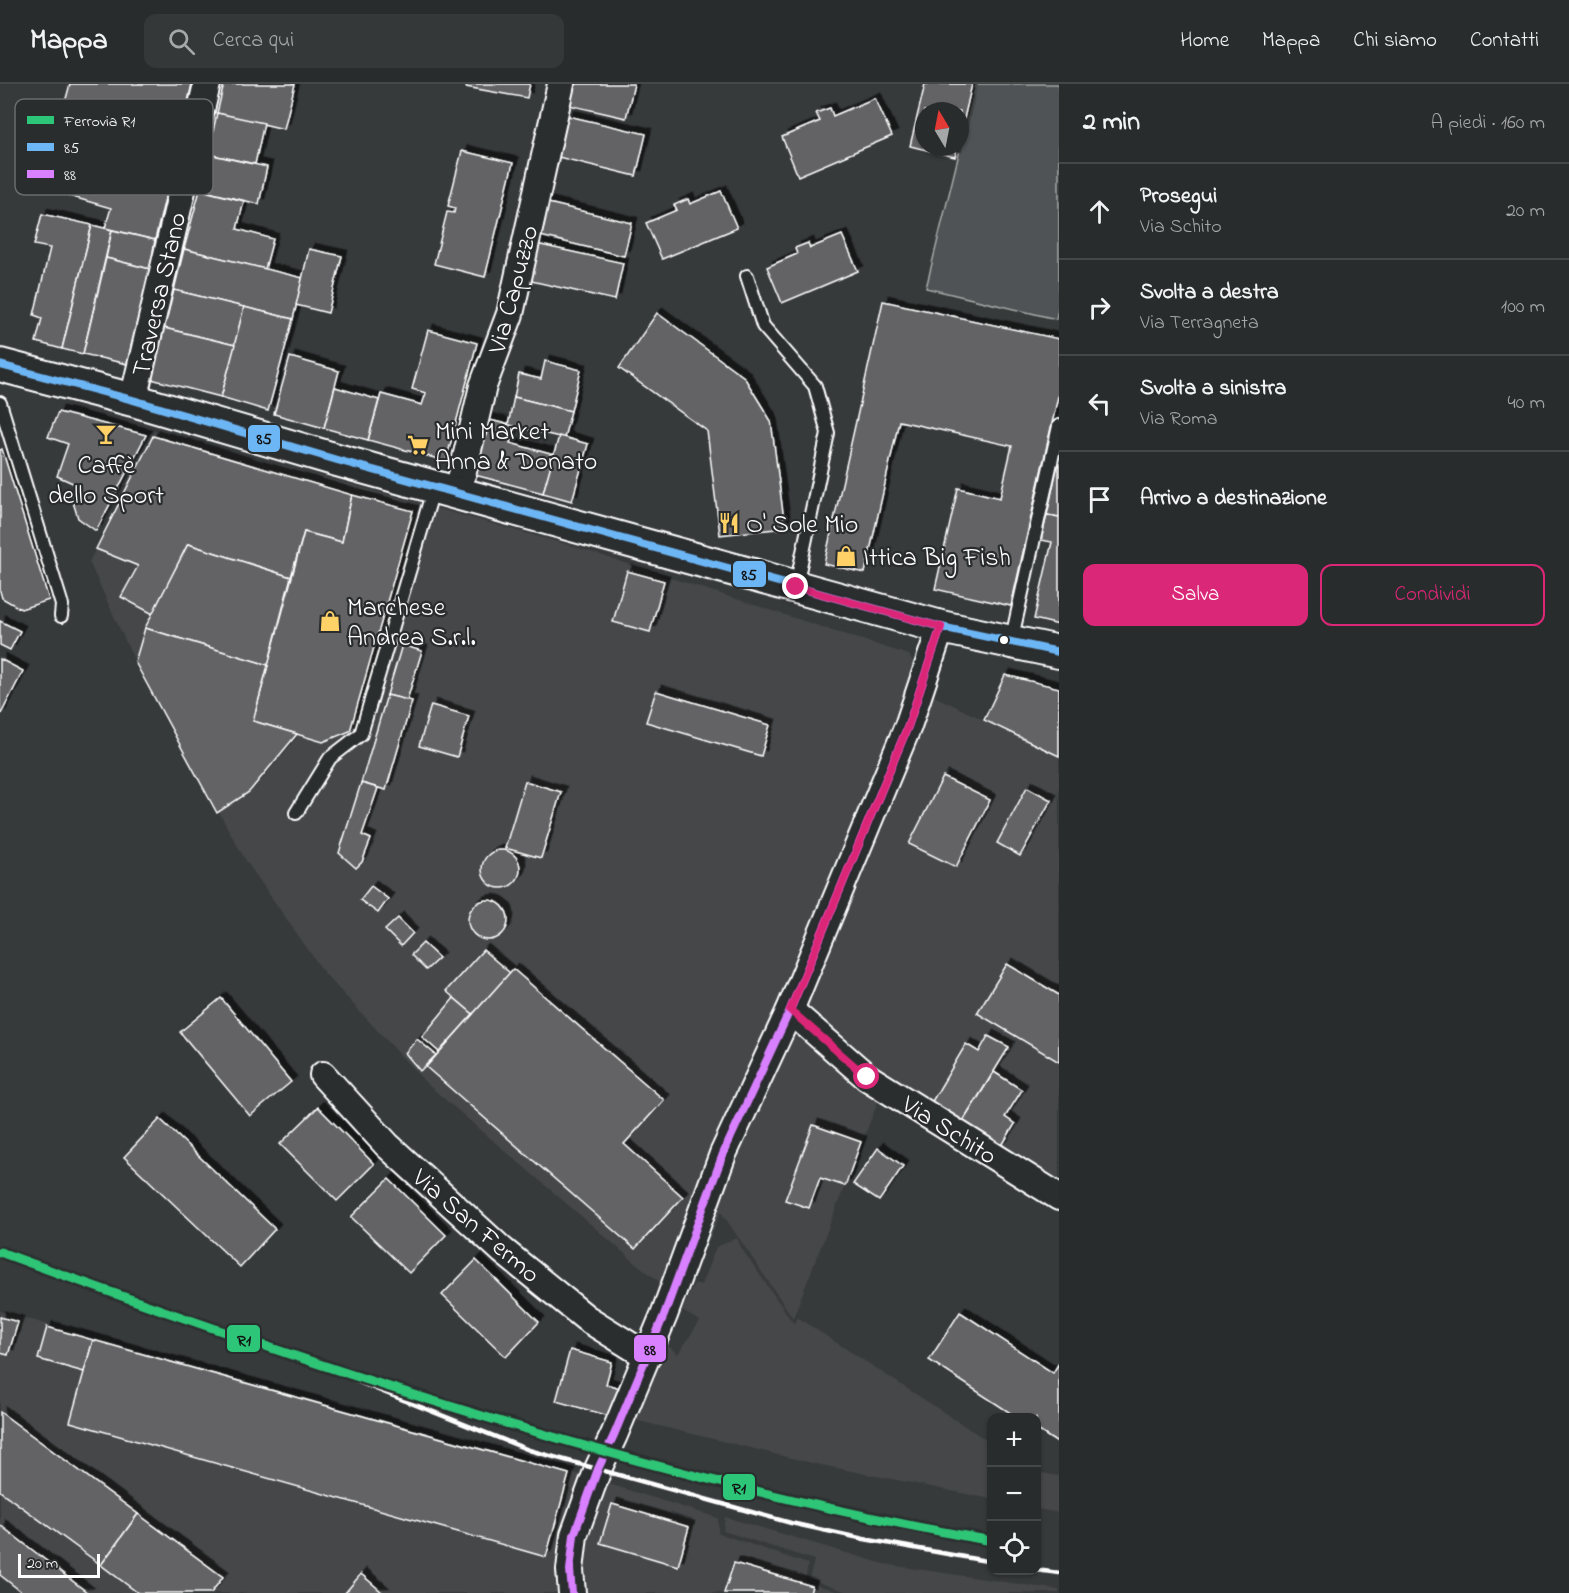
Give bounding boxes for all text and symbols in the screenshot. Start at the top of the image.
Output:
search box [144,14,564,68]
text: Mappa [30,21,108,62]
icon: search [165,25,198,58]
text: Cerca qui [213,25,294,57]
text: Home [1180,26,1229,56]
text: Mappa [1262,26,1320,56]
text: Chi siamo [1353,26,1437,56]
text: Contatti [1470,26,1539,56]
legend [15,99,213,195]
north arrow [915,102,969,156]
text: 2 min [1083,104,1140,142]
text: A piedi · 160 m [1431,109,1545,138]
text: Ferrovia R1 [63,110,135,134]
text: 85 [64,137,79,161]
text: 88 [64,164,76,188]
text: Prosegui [1140,181,1217,213]
icon: ahead [1083,195,1116,228]
text: 20 m [1506,197,1545,226]
street label: Traversa Stano [124,209,198,380]
text: Via Schito [1140,213,1222,242]
street label: Via Capuzzo [479,221,550,359]
text: Svolta a destra [1140,277,1279,309]
icon: right [1083,291,1116,324]
text: 100 m [1501,293,1545,322]
text: Via Terragneta [1140,309,1259,338]
text: Svolta a sinistra [1140,373,1287,405]
icon: left [1083,387,1116,420]
text: 40 m [1508,389,1545,418]
text: Via Roma [1140,405,1218,434]
place label: Mini Market Anna & Donato [435,414,597,482]
bar icon: Caffè dello Sport [94,422,118,446]
line badge: 85 [247,424,281,453]
text: 85 [255,428,272,452]
supermarket icon: Mini Market Anna & Donato [406,433,430,457]
place label: Caffè dello Sport [48,448,164,516]
icon: arrive [1083,483,1116,516]
text: Arrivo a destinazione [1140,483,1327,515]
place label: O' Sole Mio [746,507,858,545]
restaurant icon: O' Sole Mio [717,511,741,535]
place label: Ittica Big Fish [863,540,1011,578]
shop icon: Ittica Big Fish [834,544,858,568]
line badge: 85 [732,560,767,588]
text: 85 [740,564,757,588]
button: Salva [1083,564,1308,626]
button: Condividi [1320,564,1545,626]
route end [782,573,808,599]
place label: Marchese Andrea S.r.l. [347,590,476,658]
shop icon: Marchese Andrea S.r.l. [318,609,342,633]
unlabelled marker [998,634,1010,646]
route start [853,1063,879,1089]
street label: Via Schito [892,1087,1004,1176]
street label: Via San Fermo [402,1160,548,1294]
line badge: R1 [226,1324,261,1353]
text: R1 [236,1329,252,1353]
line badge: 88 [633,1334,667,1363]
text: 88 [643,1339,656,1363]
map controls [987,1413,1041,1575]
button: + [987,1413,1041,1467]
button: − [987,1467,1041,1521]
line badge: R1 [722,1473,756,1501]
text: R1 [731,1477,747,1501]
button: locate [987,1521,1041,1575]
scale bar [18,1551,100,1578]
text: 20 m [27,1552,58,1576]

